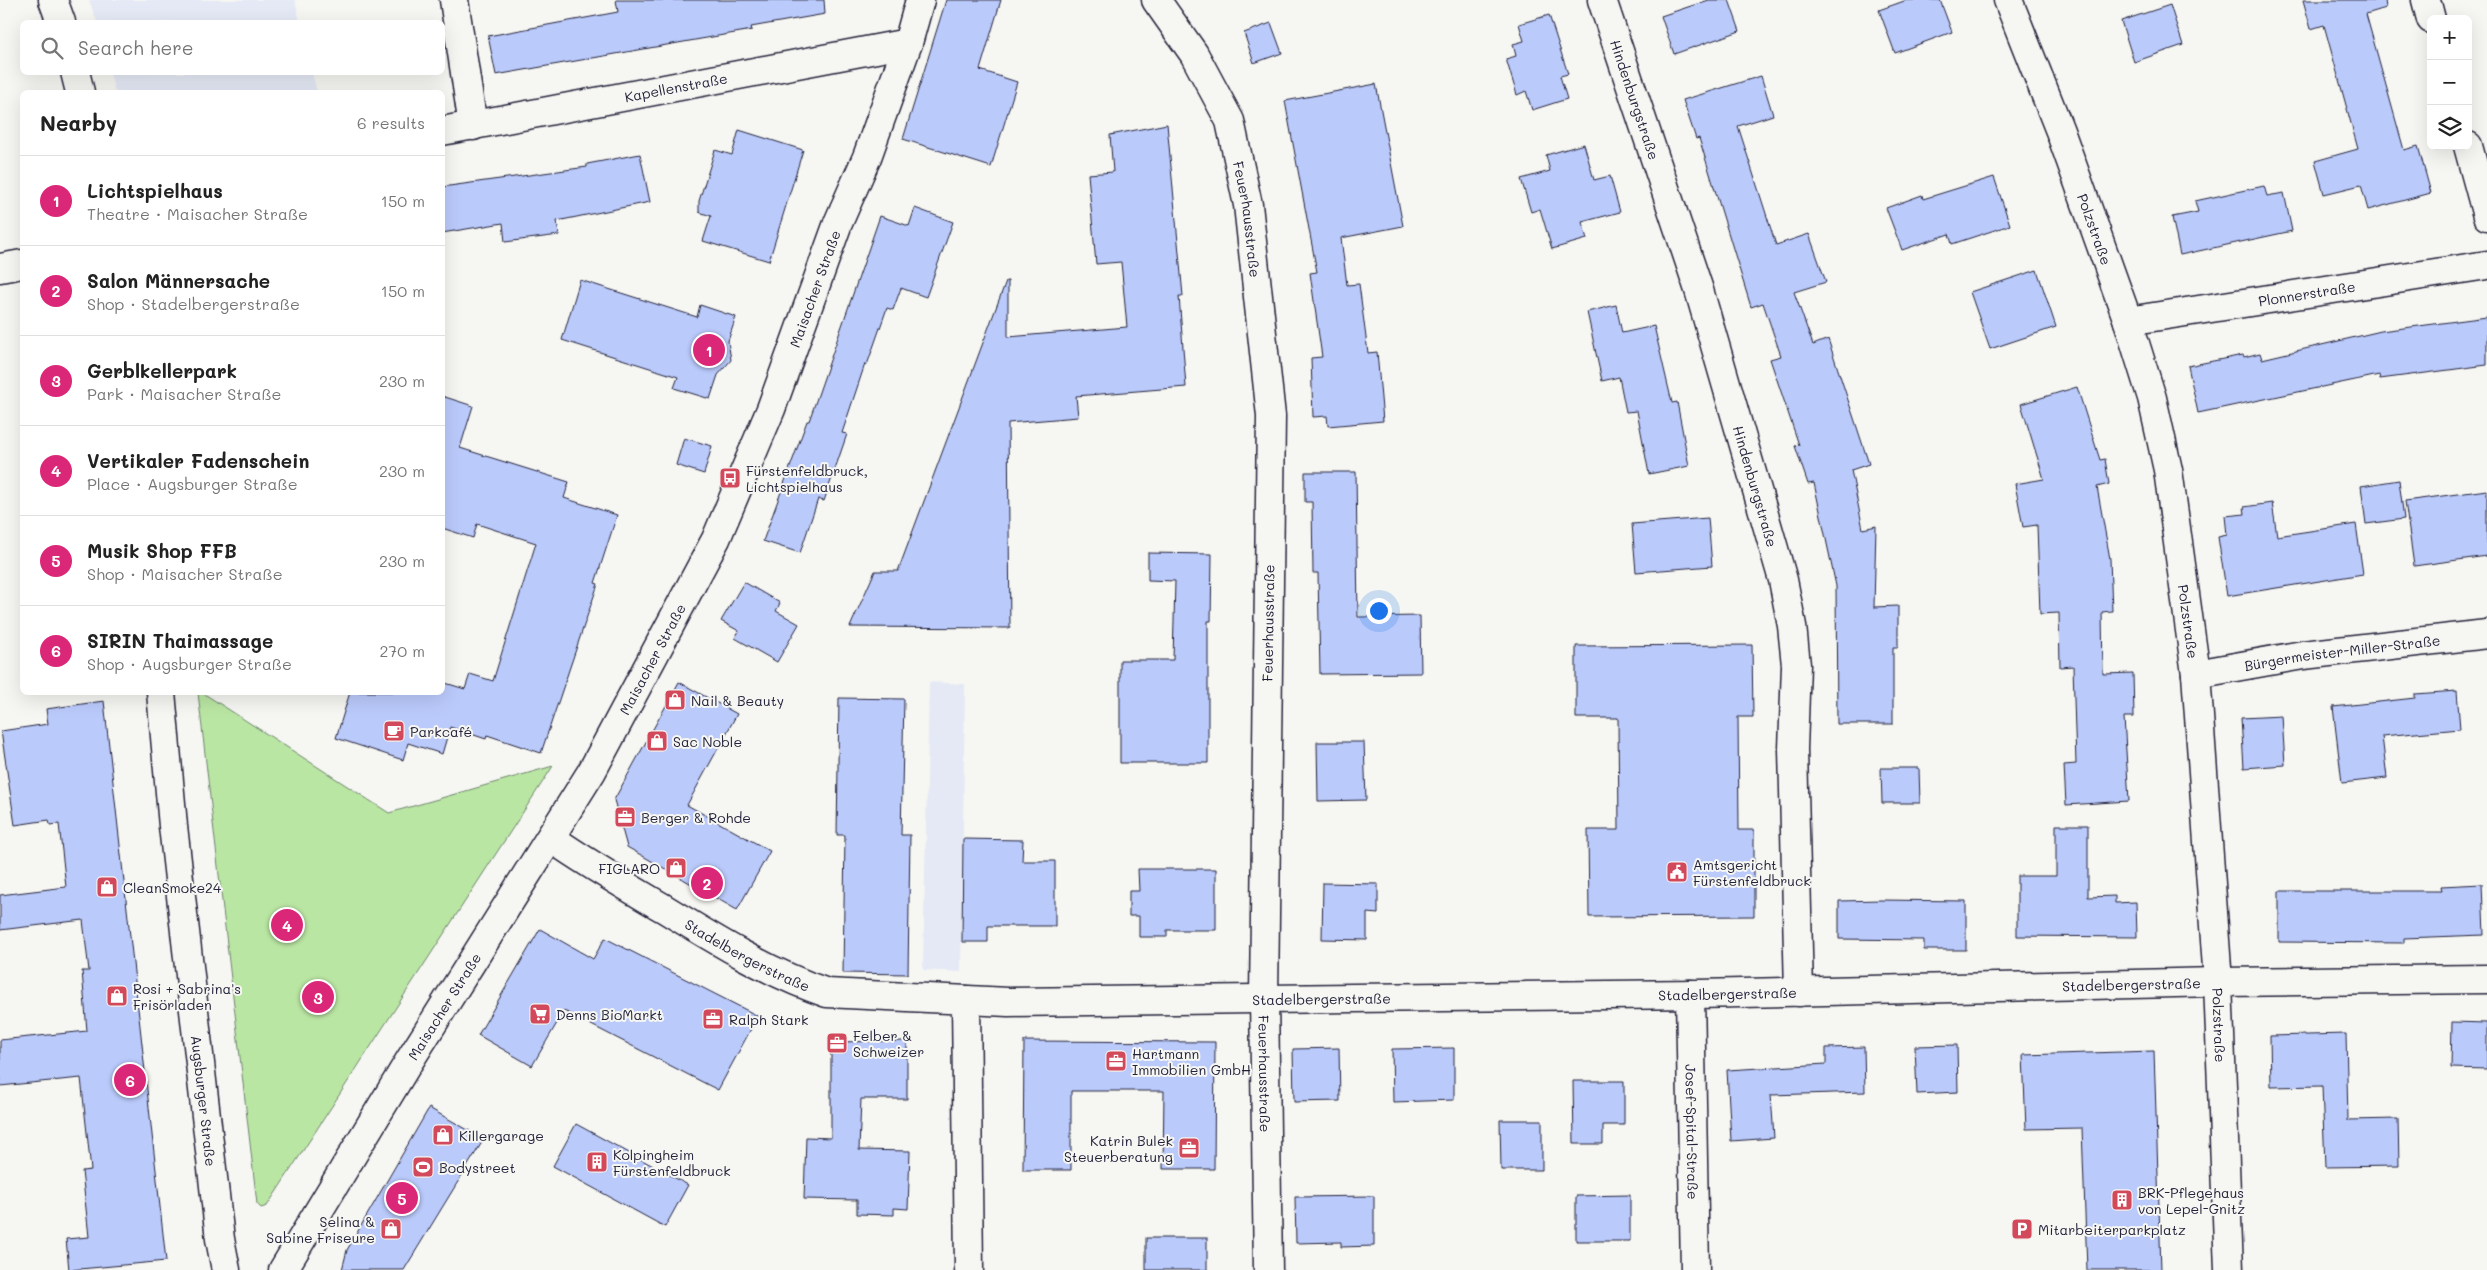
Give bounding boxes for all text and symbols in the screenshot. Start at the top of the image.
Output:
map controls [2427,15,2472,150]
button: + [2427,15,2472,60]
search box [20,20,445,75]
icon: search [38,34,66,62]
text: Search here [78,35,194,60]
street label: Hindenburgstraße [1606,37,1664,162]
button: − [2427,60,2472,105]
street label: Kapellenstraße [623,68,729,106]
button: layers [2427,105,2472,150]
text: Nearby [40,109,117,136]
text: 6 results [357,112,425,133]
street label: Feuerhausstraße [1229,159,1265,278]
text: Lichtspielhaus [87,178,223,203]
text: 1 [52,190,60,211]
text: 150 m [381,190,425,211]
street label: Polzstraße [2074,191,2117,267]
text: Theatre · Maisacher Straße [87,203,308,224]
street label: Maisacher Straße [784,227,844,350]
text: Salon Männersache [87,268,270,293]
street label: Plonnerstraße [2257,276,2357,310]
text: 2 [52,280,60,301]
text: 150 m [381,280,425,301]
text: Shop · Stadelbergerstraße [87,293,300,314]
pin: 1 [693,331,725,369]
text: Gerblkellerpark [87,358,237,383]
text: 3 [51,370,61,391]
text: 230 m [379,370,425,391]
text: Park · Maisacher Straße [87,383,281,404]
street label: Hindenburgstraße [1729,423,1782,549]
text: Vertikaler Fadenschein [87,448,310,473]
text: 4 [51,460,61,481]
text: 230 m [379,460,425,481]
place label: Fürstenfeldbruck, Lichtspielhaus [746,461,868,496]
bus stop icon: Fürstenfeldbruck, Lichtspielhaus [718,466,742,490]
text: Place · Augsburger Straße [87,473,298,494]
text: Musik Shop FFB [87,538,237,563]
text: 5 [51,550,61,571]
text: 230 m [379,550,425,571]
text: Shop · Maisacher Straße [87,563,283,584]
street label: Feuerhausstraße [1257,564,1279,682]
street label: Polzstraße [2174,583,2203,660]
your location [1366,598,1392,624]
street label: Maisacher Straße [614,600,689,718]
text: SIRIN Thaimassage [87,628,273,653]
street label: Bürgermeister-Miller-Straße [2243,630,2441,675]
text: 6 [51,640,61,661]
text: 270 m [379,640,425,661]
text: Shop · Augsburger Straße [87,653,292,674]
shop icon: Nail & Beauty [663,688,687,712]
place label: Nail & Beauty [691,691,784,710]
cafe icon: Parkcafé [382,719,406,743]
place label: Parkcafé [410,722,472,741]
shop icon: Sac Noble [645,729,669,753]
place label: Sac Noble [673,732,742,751]
office icon: Berger & Rohde [613,805,637,829]
place label: Berger & Rohde [641,808,751,827]
place label: Amtsgericht Fürstenfeldbruck [1693,855,1811,890]
shop icon: FIGLARO [664,856,688,880]
place label: FIGLARO [599,859,660,878]
public building icon: Amtsgericht Fürstenfeldbruck [1665,860,1689,884]
pin: 2 [691,864,723,902]
shop icon: CleanSmoke24 [95,875,119,899]
place label: CleanSmoke24 [123,878,222,897]
pin: 4 [271,906,303,944]
street label: Stadelbergerstraße [682,914,813,995]
street label: Maisacher Straße [403,949,485,1063]
street label: Stadelbergerstraße [2062,973,2201,995]
pin: 3 [302,978,334,1016]
place label: Rosi + Sabrina's Frisörladen [133,979,241,1014]
street label: Stadelbergerstraße [1658,982,1797,1004]
shop icon: Rosi + Sabrina's Frisörladen [105,984,129,1008]
street label: Stadelbergerstraße [1252,988,1391,1009]
street label: Polzstraße [2209,988,2231,1063]
supermarket icon: Denns BioMarkt [528,1002,552,1026]
place label: Denns BioMarkt [556,1005,663,1024]
office icon: Ralph Stark [701,1007,725,1031]
place label: Ralph Stark [729,1010,808,1029]
street label: Feuerhausstraße [1255,1015,1275,1132]
place label: Felber & Schweizer [853,1026,924,1061]
office icon: Felber & Schweizer [825,1031,849,1055]
street label: Augsburger Straße [187,1034,221,1167]
place label: Hartmann Immobilien GmbH [1132,1044,1251,1079]
office icon: Hartmann Immobilien GmbH [1104,1049,1128,1073]
pin: 6 [114,1061,146,1099]
street label: Josef-Spital-Straße [1682,1064,1703,1200]
shop icon: Killergarage [431,1123,455,1147]
place label: Killergarage [459,1126,544,1145]
place label: Katrin Bulek Steuerberatung [1064,1131,1173,1166]
office icon: Katrin Bulek Steuerberatung [1177,1136,1201,1160]
place label: Kolpingheim Fürstenfeldbruck [613,1145,731,1180]
building icon: Kolpingheim Fürstenfeldbruck [585,1150,609,1174]
sports icon: Bodystreet [411,1155,435,1179]
place label: Bodystreet [439,1158,516,1177]
pin: 5 [386,1179,418,1217]
place label: BRK-Pflegehaus von Lepel-Gnitz [2138,1183,2245,1218]
building icon: BRK-Pflegehaus von Lepel-Gnitz [2110,1188,2134,1212]
place label: Selina & Sabine Friseure [266,1212,375,1247]
shop icon: Selina & Sabine Friseure [379,1217,403,1241]
parking icon: Mitarbeiterparkplatz [2010,1217,2034,1241]
place label: Mitarbeiterparkplatz [2038,1220,2186,1239]

